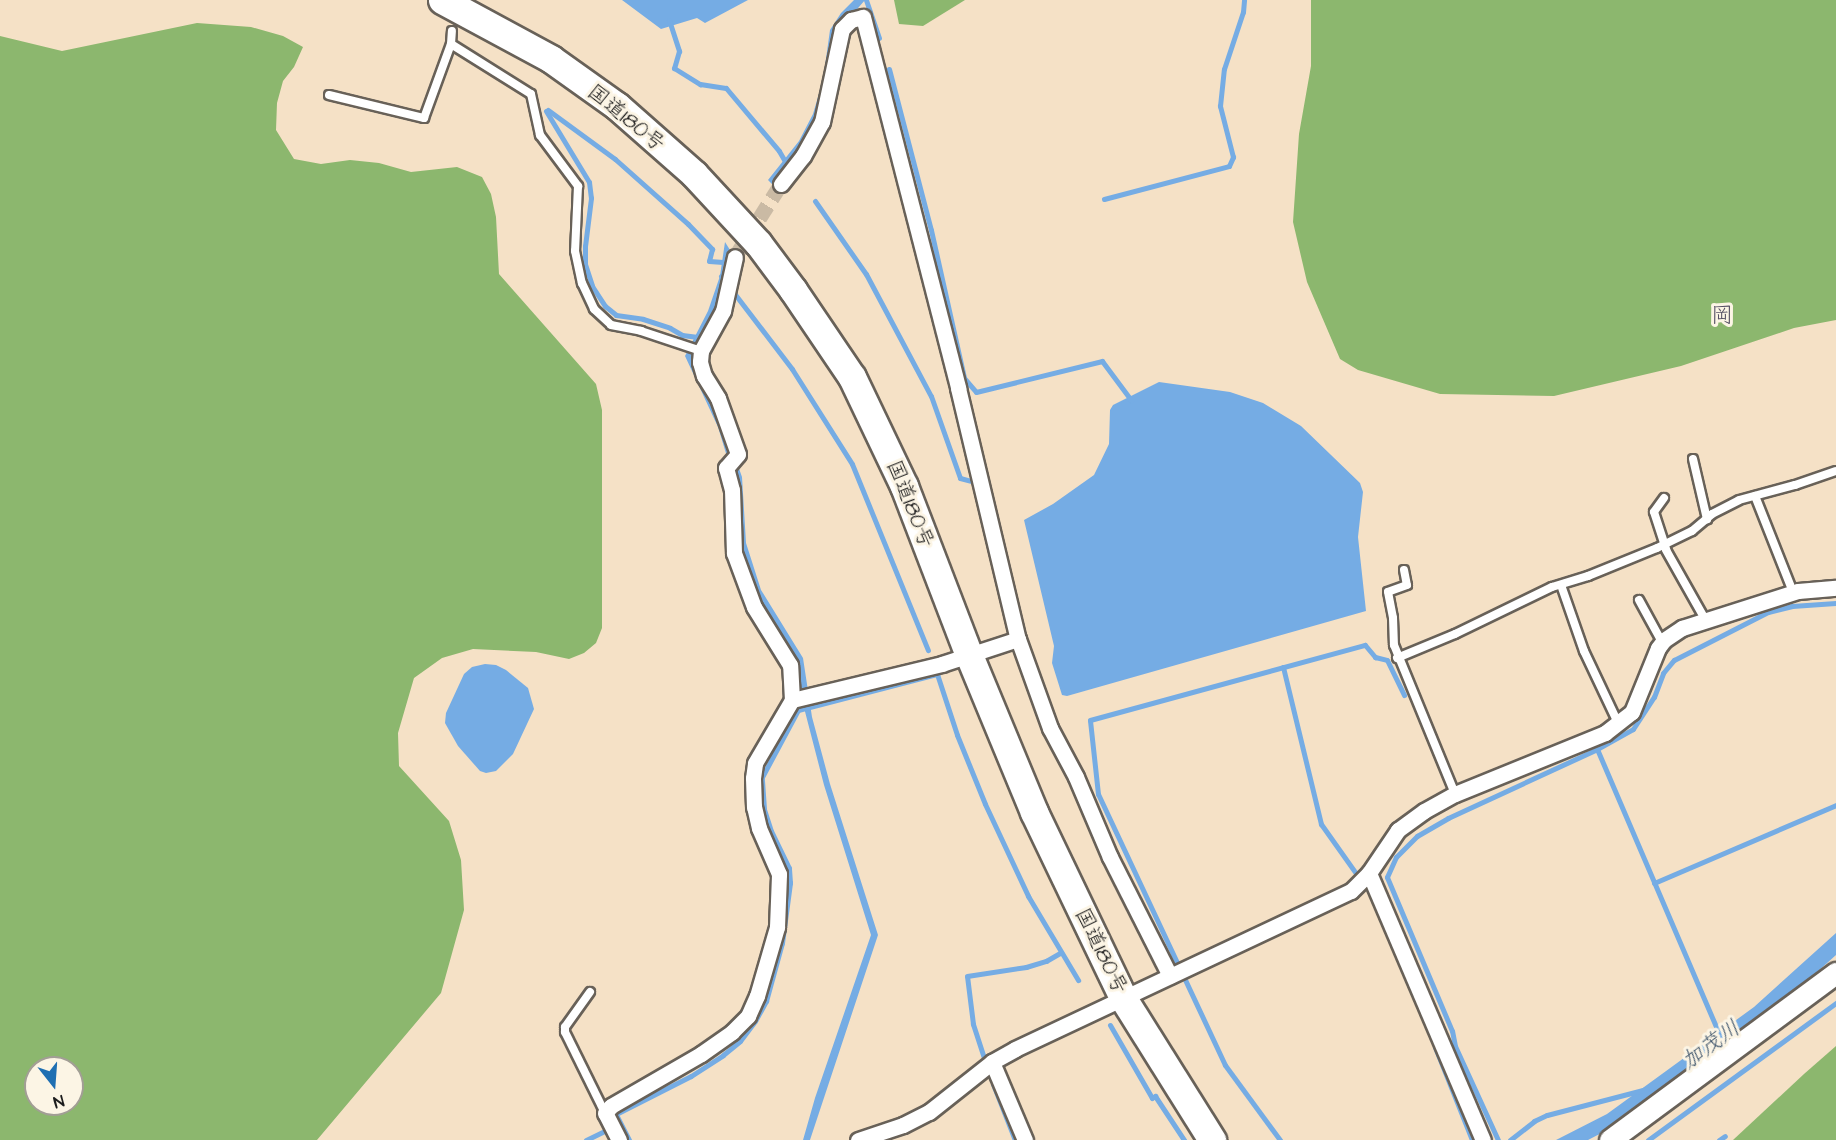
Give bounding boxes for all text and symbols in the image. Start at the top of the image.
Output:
street label: 国道180号 [582,79,670,157]
district label: 岡 [1711,303,1733,329]
street label: 国道180号 [881,456,939,552]
street label: 国道180号 [1069,904,1133,998]
water label: 加茂川 [1677,1015,1745,1075]
north arrow [24,1056,84,1116]
text: N [51,1089,67,1113]

